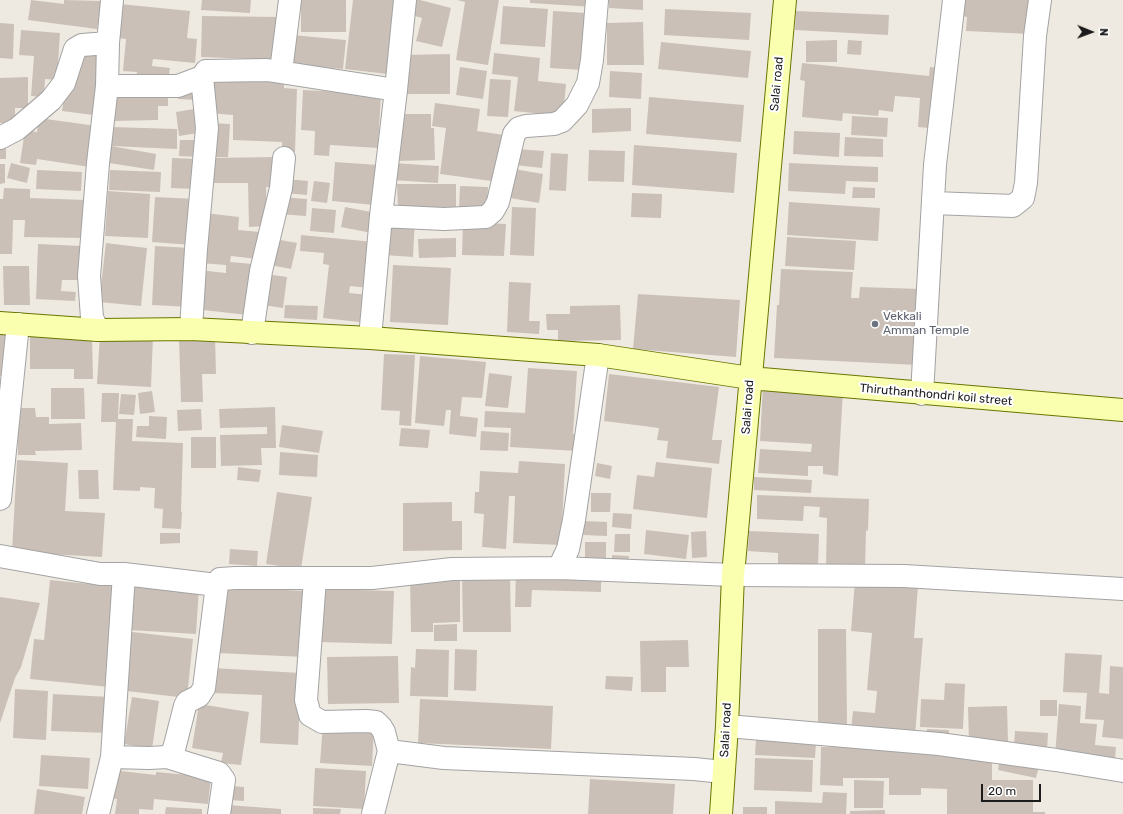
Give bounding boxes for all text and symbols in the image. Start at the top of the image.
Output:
north arrow [1071,12,1111,52]
text: N [1097,28,1110,36]
street label: Salai road [767,56,787,112]
place label: Vekkali Amman Temple [883,310,969,338]
marker: Vekkali Amman Temple [870,319,880,329]
street label: Salai road [739,379,757,435]
street label: Thiruthanthondri koil street [859,381,1013,409]
street label: Salai road [717,702,735,758]
scale bar [983,776,1043,802]
text: 20 m [988,784,1016,798]

